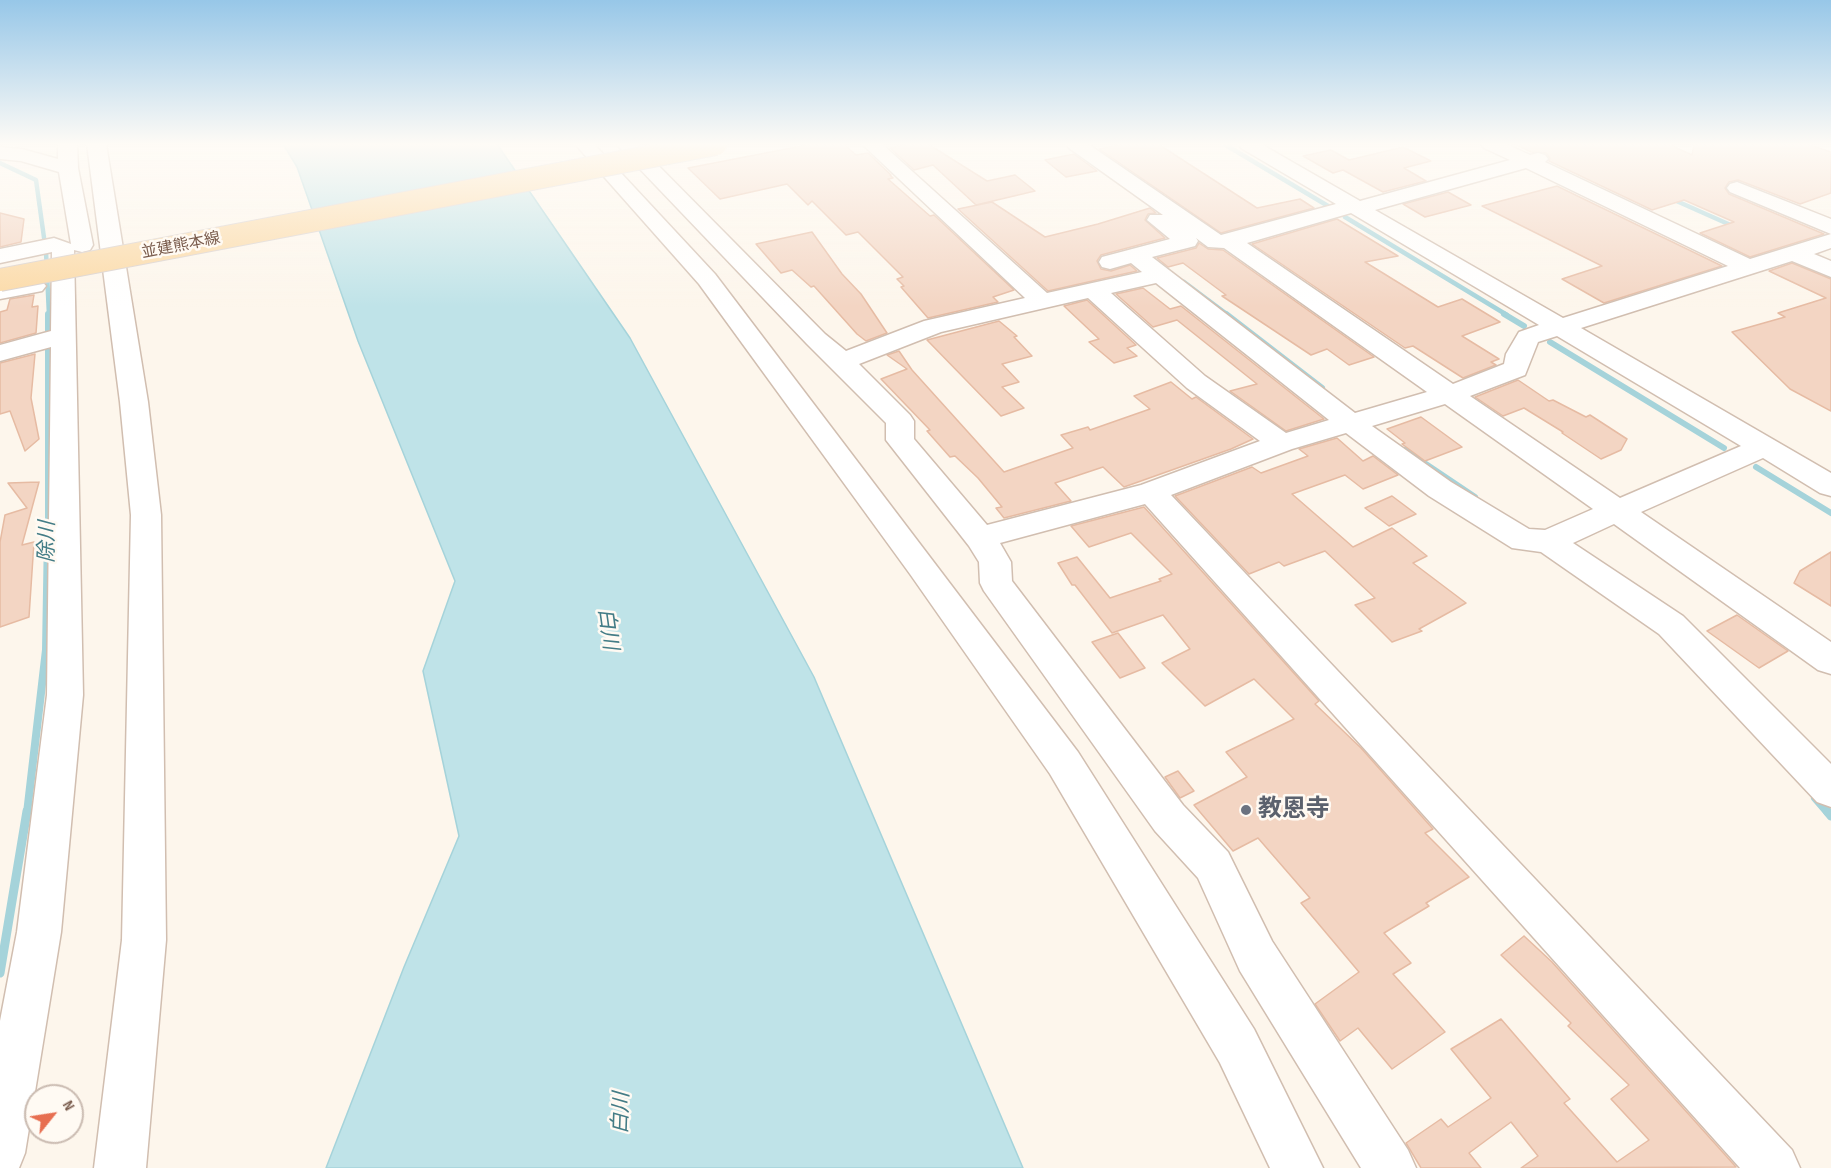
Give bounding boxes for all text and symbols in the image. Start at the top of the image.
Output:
street label: 並建熊本線 [140,229,222,263]
water label: 除川 [35,521,61,563]
water label: 白川 [592,606,622,652]
place label: 教恩寺 [1258,796,1330,824]
marker: 教恩寺 [1239,803,1253,817]
north arrow [24,1084,84,1144]
water label: 白川 [609,1092,635,1134]
text: N [58,1097,79,1114]

